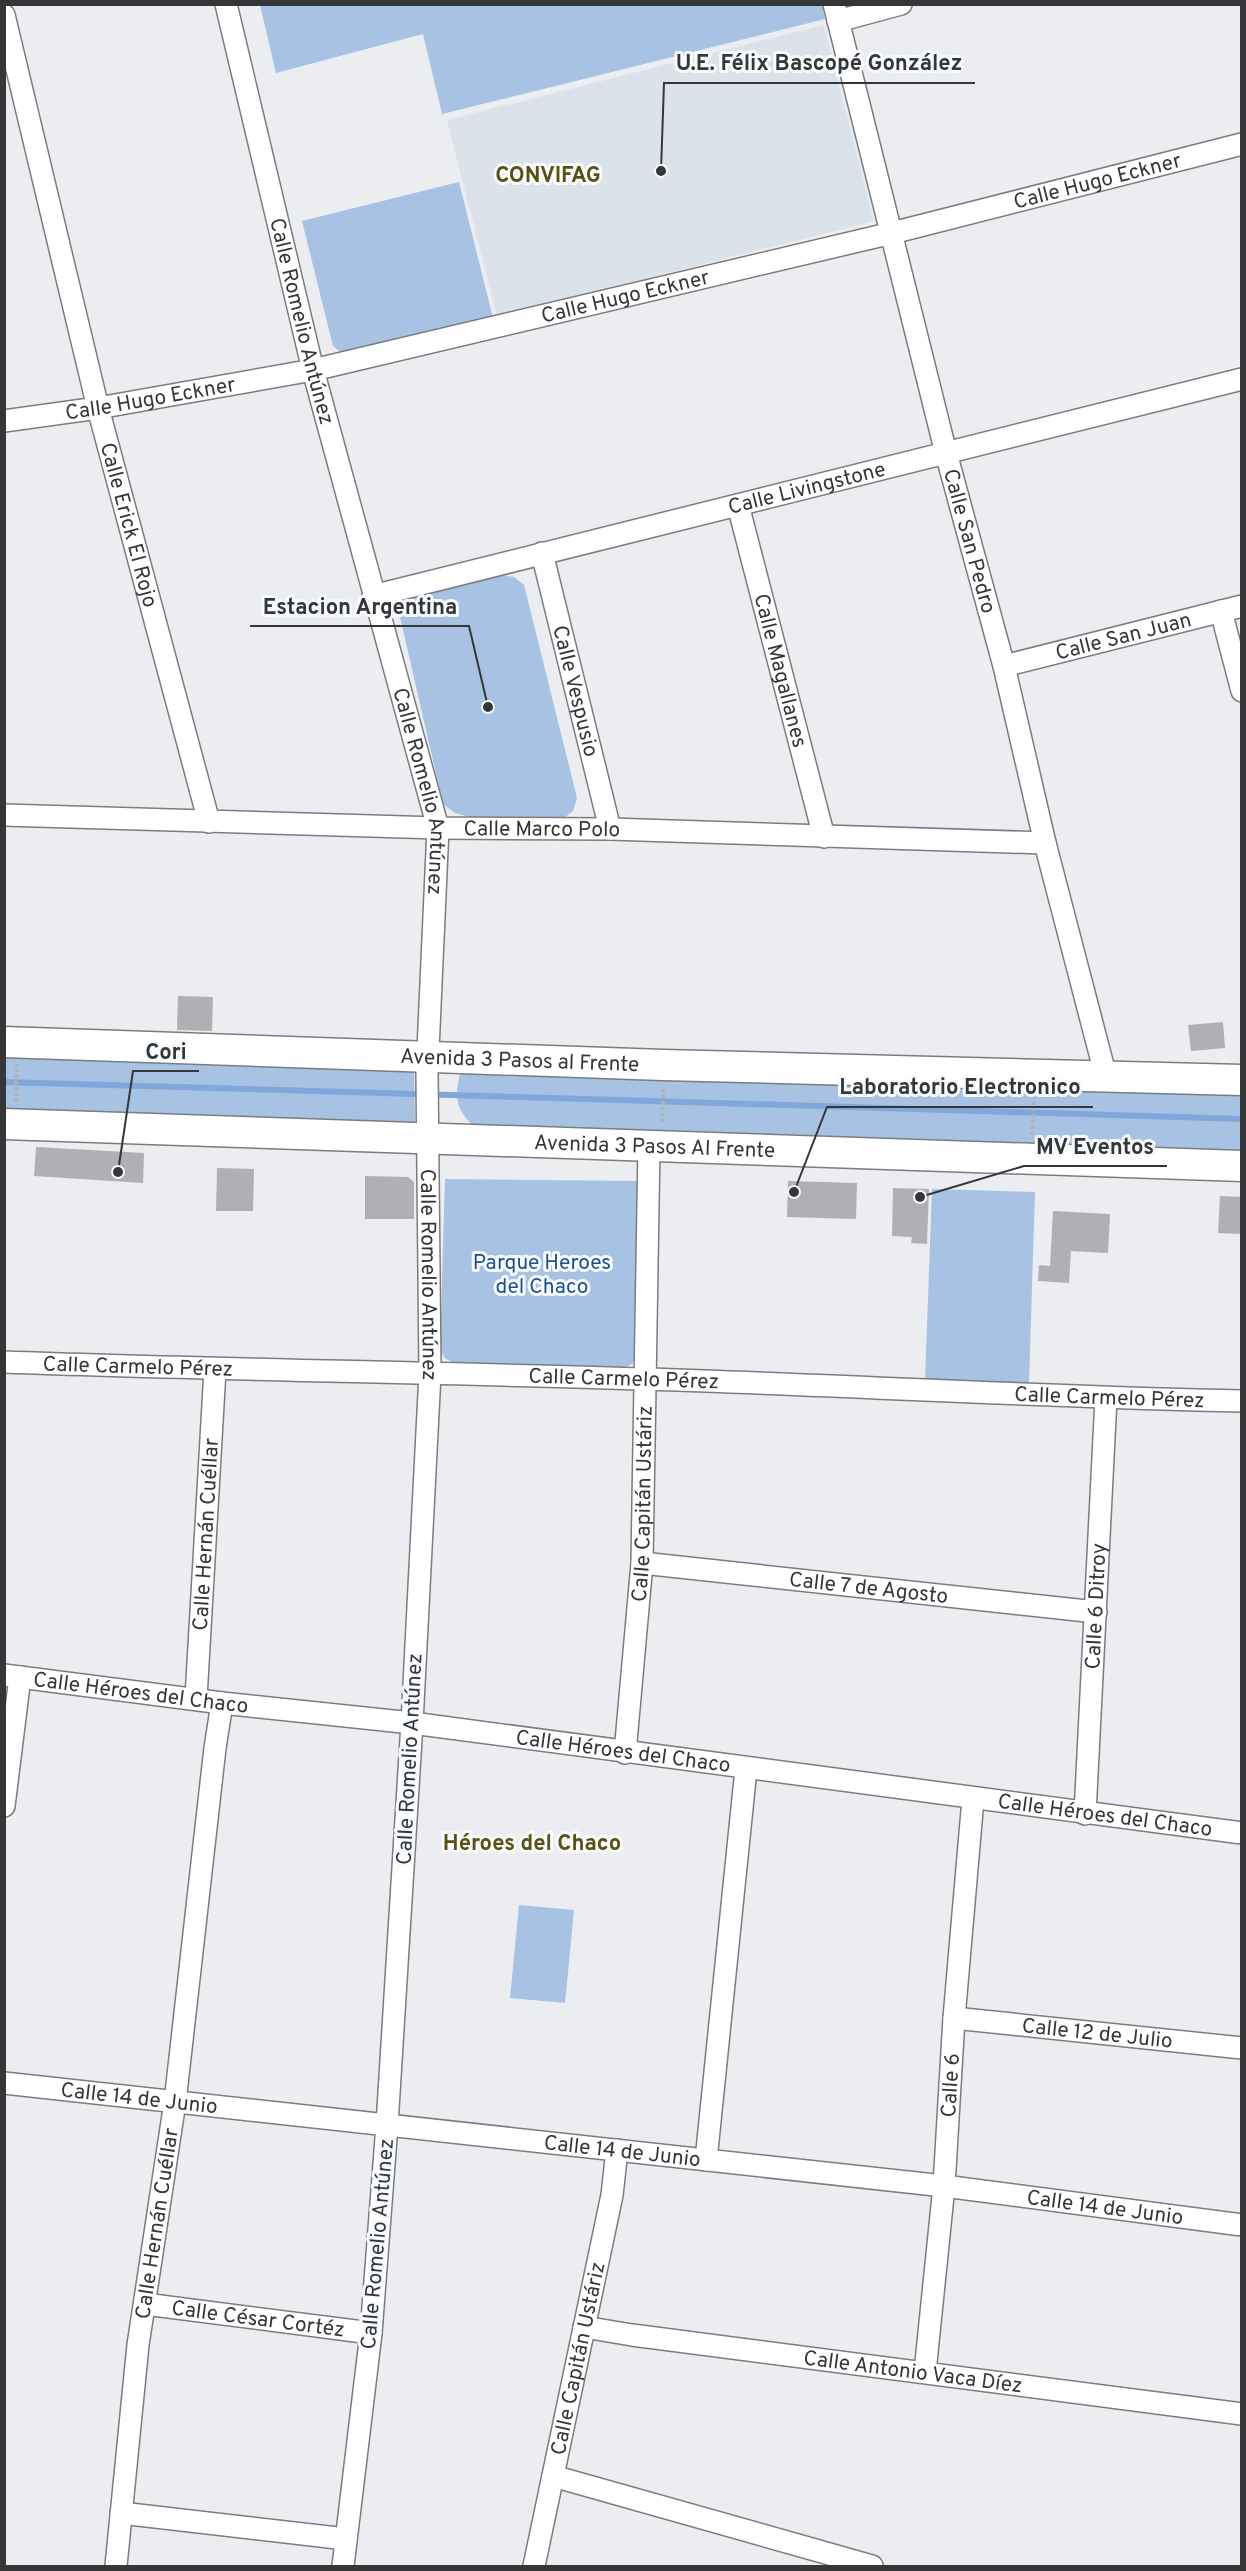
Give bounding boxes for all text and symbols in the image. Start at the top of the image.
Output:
callout: U.E. Félix Bascopé González [664,43,975,83]
text: U.E. Félix Bascopé González [676,51,962,78]
street label: Calle Hugo Eckner [1011,148,1184,217]
district label: CONVIFAG [495,163,601,190]
street label: Calle Romelio Antúnez [262,215,339,428]
street label: Calle Hugo Eckner [539,265,712,331]
street label: Calle Hugo Eckner [64,372,238,427]
street label: Calle Erick El Rojo [93,440,163,611]
street label: Calle Livingstone [725,456,889,522]
street label: Calle San Pedro [936,466,1001,617]
callout: Estacion Argentina [250,586,469,626]
street label: Calle Magallanes [747,591,812,751]
text: Estacion Argentina [263,595,457,622]
street label: Calle San Juan [1053,607,1194,667]
street label: Calle Vespusio [545,623,604,760]
street label: Calle Romelio Antúnez [385,685,450,896]
street label: Calle Marco Polo [463,816,621,844]
callout: Cori [133,1031,199,1071]
text: Cori [145,1040,187,1067]
street label: Avenida 3 Pasos al Frente [400,1044,640,1079]
callout: Laboratorio Electronico [827,1067,1093,1107]
text: Laboratorio Electronico [839,1075,1081,1102]
callout: MV Eventos [1024,1126,1167,1166]
street label: Avenida 3 Pasos Al Frente [533,1130,776,1165]
text: MV Eventos [1036,1135,1154,1162]
street label: Calle Romelio Antúnez [413,1169,442,1381]
park label: Parque Heroes del Chaco [473,1250,611,1301]
street label: Calle Carmelo Pérez [42,1351,233,1384]
street label: Calle Carmelo Pérez [528,1364,719,1396]
street label: Calle Carmelo Pérez [1014,1382,1205,1415]
street label: Calle Capitán Ustáriz [627,1405,660,1603]
street label: Calle Hernán Cuéllar [188,1437,226,1632]
street label: Calle 6 Ditroy [1080,1542,1114,1670]
street label: Calle 7 de Agosto [788,1567,949,1611]
street label: Calle Romelio Antúnez [391,1653,430,1866]
street label: Calle Héroes del Chaco [32,1667,250,1721]
street label: Calle Héroes del Chaco [514,1725,732,1780]
street label: Calle Héroes del Chaco [996,1789,1214,1844]
district label: Héroes del Chaco [443,1831,621,1858]
street label: Calle 12 de Julio [1020,2013,1174,2056]
street label: Calle 6 [936,2052,967,2118]
street label: Calle 14 de Junio [59,2077,219,2121]
street label: Calle Hernán Cuéllar [130,2126,186,2321]
street label: Calle 14 de Junio [542,2130,702,2174]
street label: Calle Romelio Antúnez [356,2137,401,2351]
street label: Calle 14 de Junio [1025,2185,1185,2232]
street label: Calle Capitán Ustáriz [546,2260,613,2458]
street label: Calle César Cortéz [170,2296,346,2344]
street label: Calle Antonio Vaca Díez [802,2345,1024,2400]

